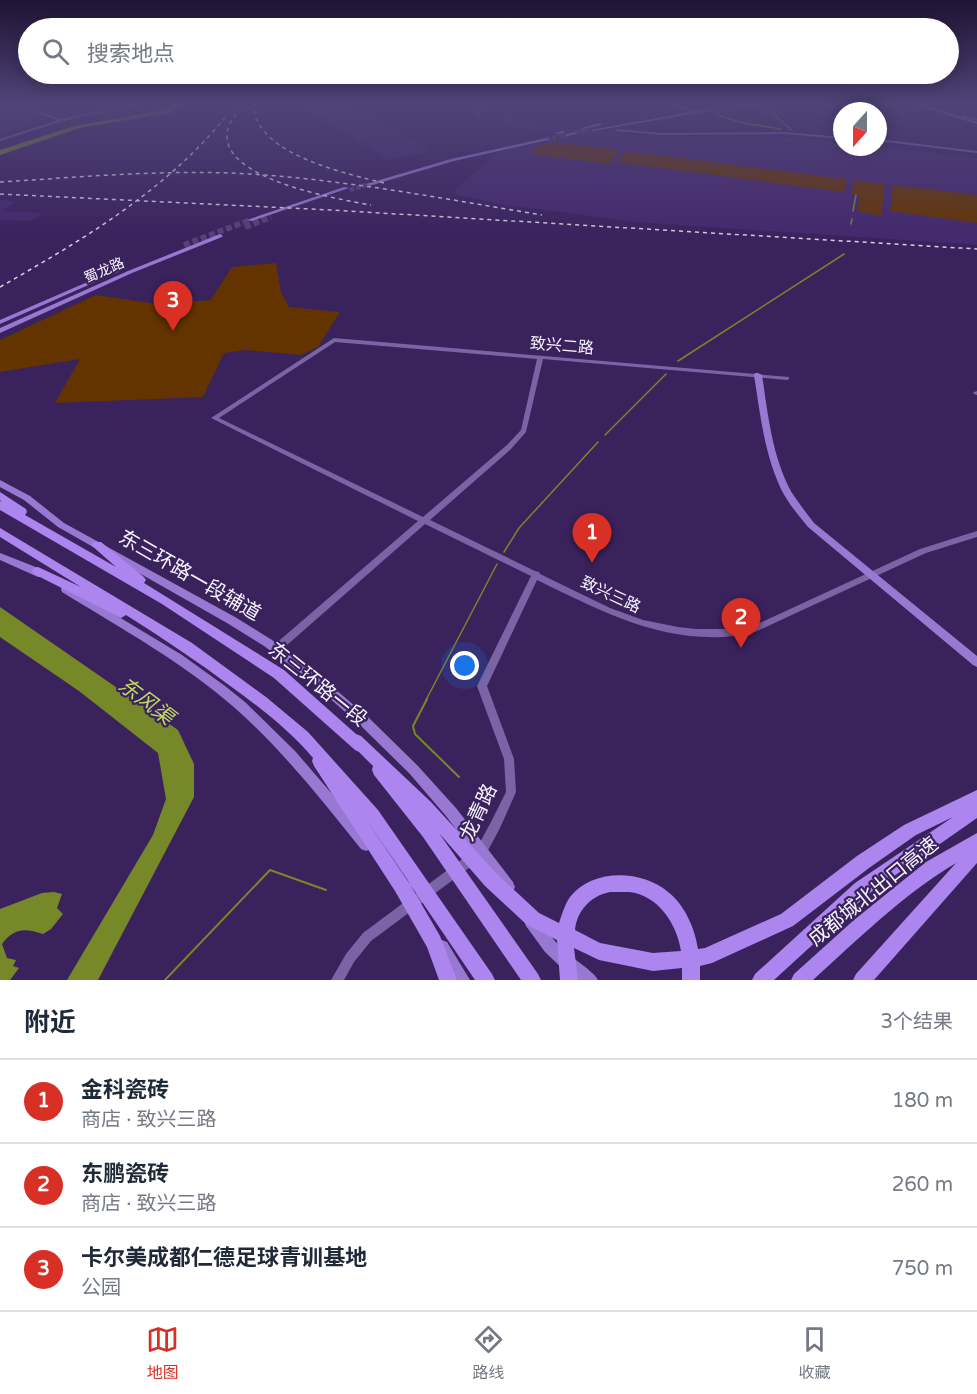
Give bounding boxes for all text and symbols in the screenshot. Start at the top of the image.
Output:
search box [18,18,959,84]
icon: search [39,35,72,68]
text: 搜索地点 [87,41,175,67]
north arrow [833,102,887,156]
street label: 蜀龙路 [82,254,127,287]
pin: 3 [154,282,192,331]
street label: 致兴二路 [529,333,595,359]
pin: 1 [572,514,612,563]
street label: 东三环路一段辅道 [114,525,265,626]
street label: 致兴三路 [577,572,644,617]
pin: 2 [722,598,760,648]
street label: 东三环路一段 [263,638,372,732]
your location [450,651,479,680]
water label: 东风渠 [113,672,181,732]
street label: 龙青路 [455,780,502,845]
street label: 成都城北出口高速 [804,832,943,951]
text: 附近 [24,1007,76,1038]
text: 3个结果 [880,1010,953,1034]
text: 金科瓷砖 [81,1077,169,1103]
text: 1 [37,1089,50,1113]
text: 180 m [892,1089,953,1113]
text: 商店 · 致兴三路 [81,1108,217,1132]
text: 东鹏瓷砖 [81,1161,169,1187]
text: 2 [37,1173,50,1197]
text: 260 m [892,1173,953,1197]
text: 商店 · 致兴三路 [81,1192,217,1216]
text: 卡尔美成都仁德足球青训基地 [81,1245,367,1271]
text: 3 [37,1257,50,1281]
text: 750 m [892,1257,953,1281]
text: 公园 [81,1276,121,1300]
tab: 地图 [146,1323,179,1383]
tab: 路线 [472,1323,505,1383]
tab: 收藏 [798,1323,831,1383]

